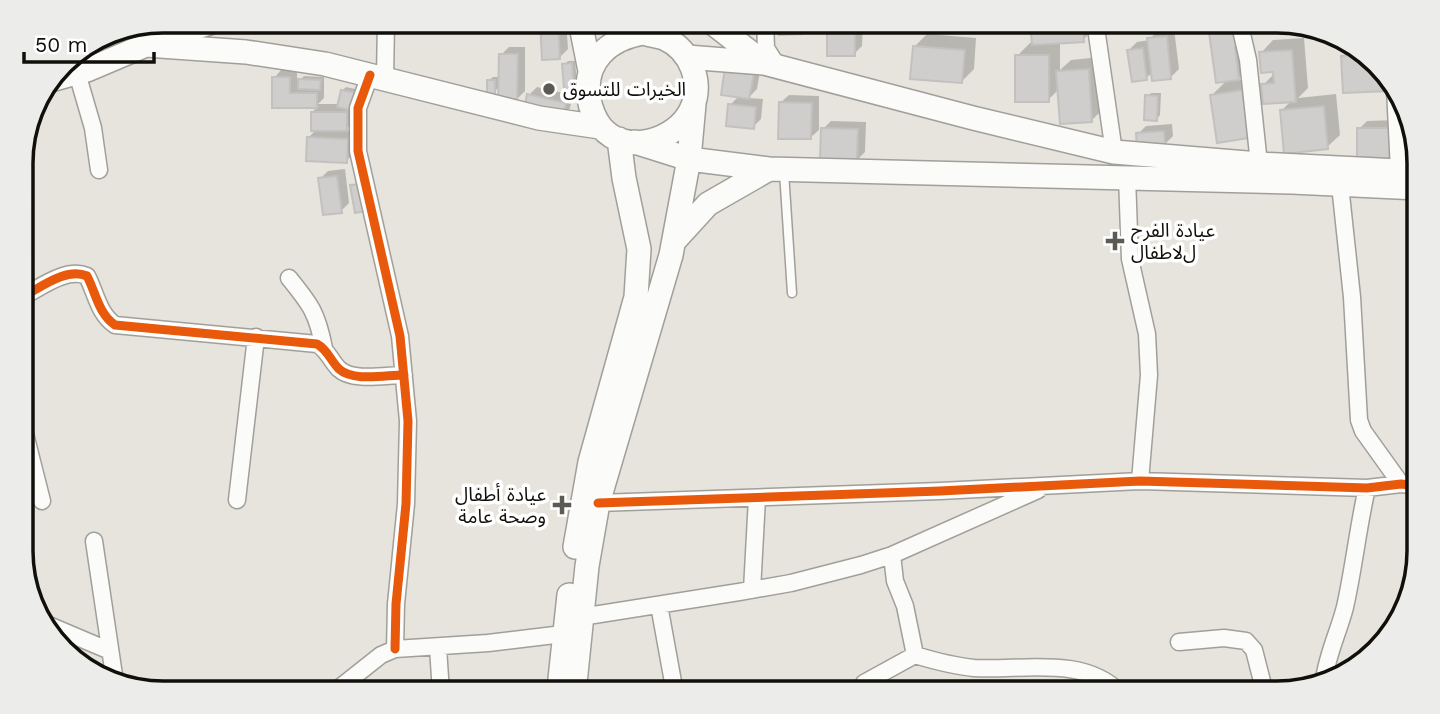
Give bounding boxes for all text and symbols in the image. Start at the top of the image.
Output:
scale bar [24,21,154,65]
text: 50 m [35,32,87,57]
place label: الخيرات للتسوق [563,78,686,101]
marker: الخيرات للتسوق [541,81,557,97]
place label: عيادة الفرح لﻻطفال [1131,219,1215,264]
marker: عيادة الفرح لﻻطفال [1105,231,1125,251]
place label: عيادة أطفال وصحة عامة [455,483,546,528]
marker: عيادة أطفال وصحة عامة [552,495,572,515]

